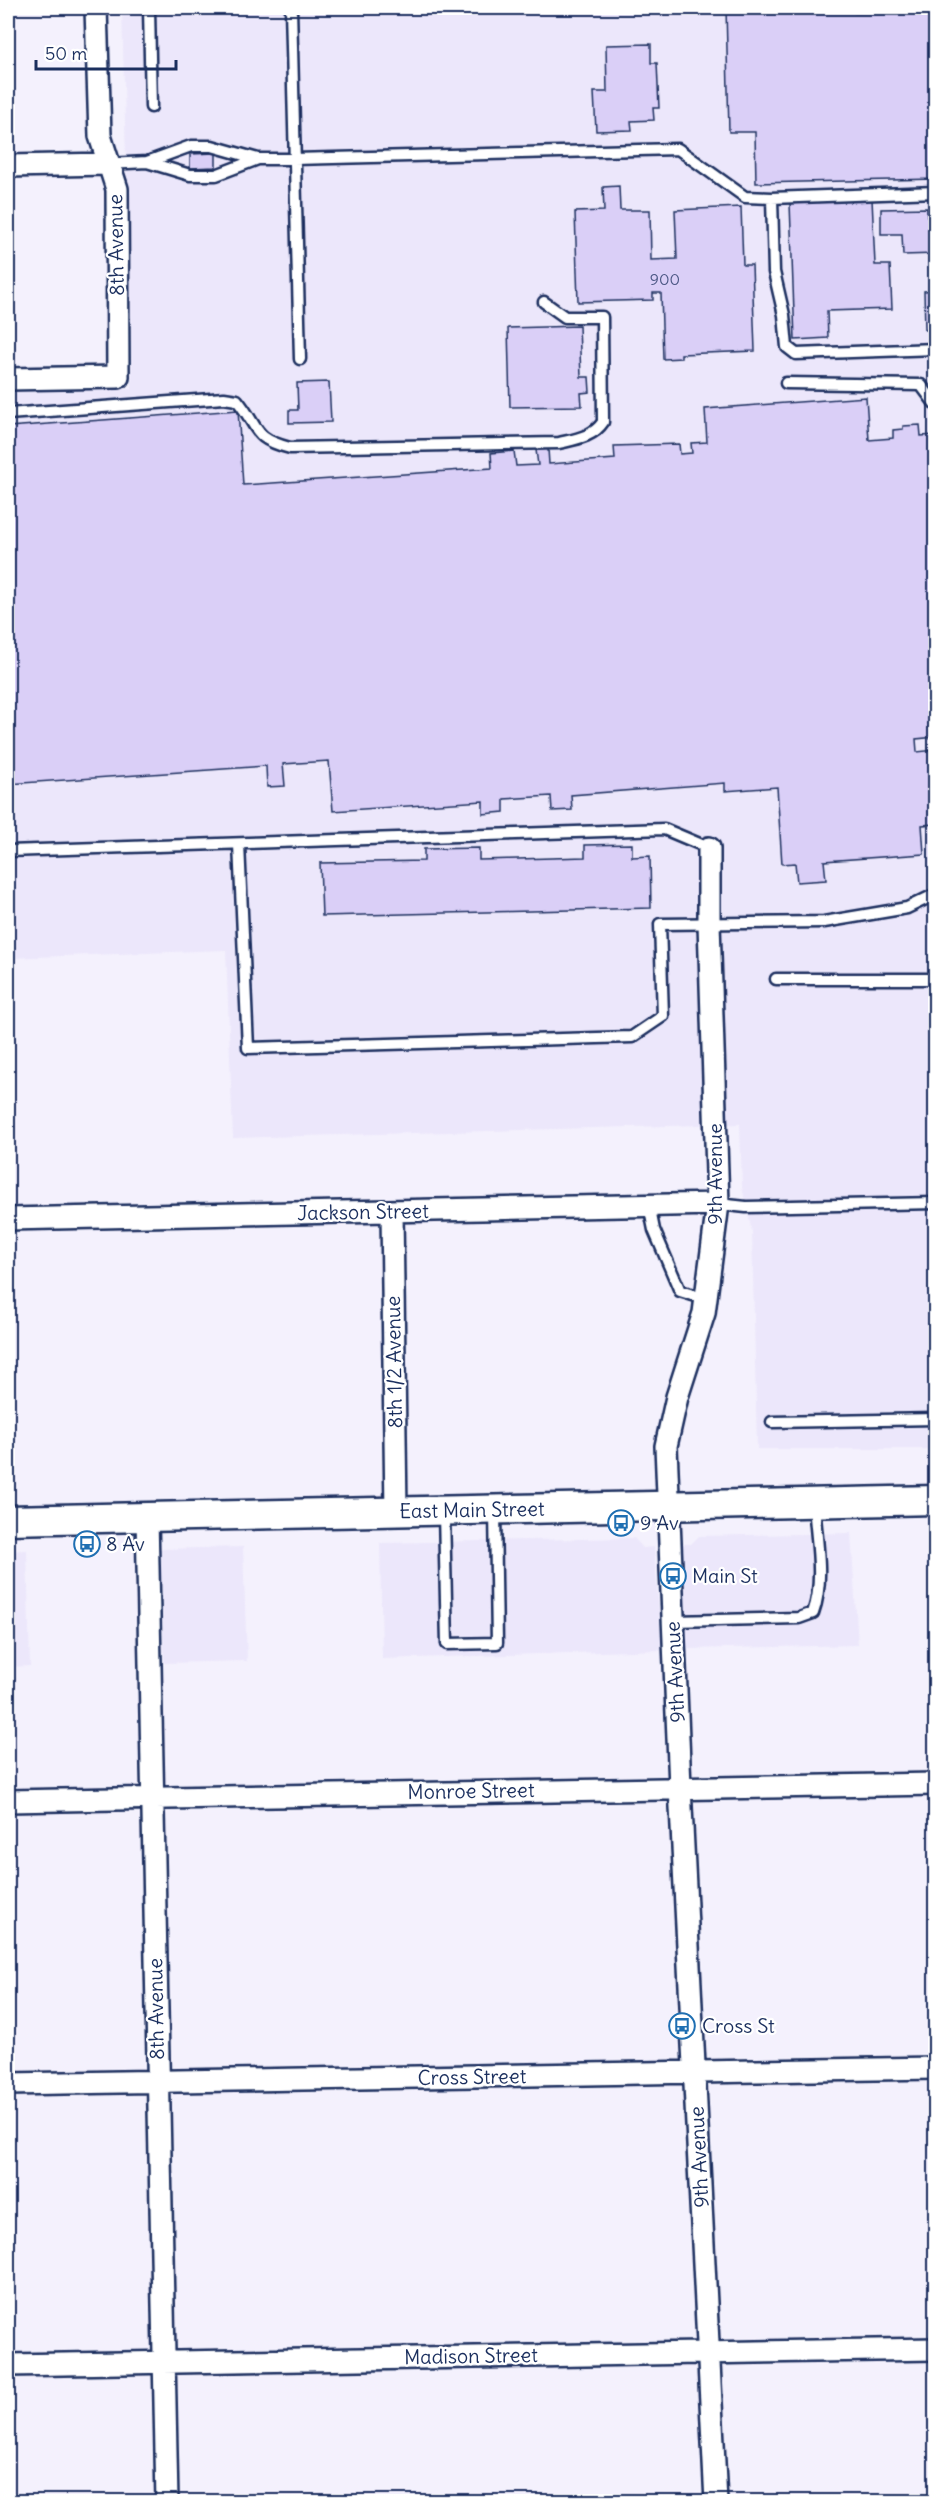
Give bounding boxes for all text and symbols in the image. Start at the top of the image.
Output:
scale bar [36,33,176,71]
text: 50 m [45,42,87,65]
street label: 8th Avenue [102,194,129,296]
house number: 900 [650,269,680,289]
street label: 9th Avenue [702,1123,727,1225]
street label: Jackson Street [297,1198,429,1225]
street label: 8th 1/2 Avenue [380,1296,407,1428]
street label: East Main Street [399,1496,545,1523]
bus stop icon: 9 Av [606,1508,636,1538]
place label: 9 Av [640,1510,679,1535]
bus stop icon: 8 Av [72,1529,102,1559]
place label: 8 Av [106,1531,145,1556]
bus stop icon: Main St [658,1561,688,1591]
place label: Main St [692,1563,758,1588]
street label: 9th Avenue [659,1621,690,1723]
street label: Monroe Street [407,1777,535,1804]
street label: 8th Avenue [142,1958,169,2060]
bus stop icon: Cross St [667,2011,697,2041]
place label: Cross St [702,2013,775,2038]
street label: Cross Street [417,2063,527,2090]
street label: 9th Avenue [683,2106,714,2208]
street label: Madison Street [404,2342,538,2369]

